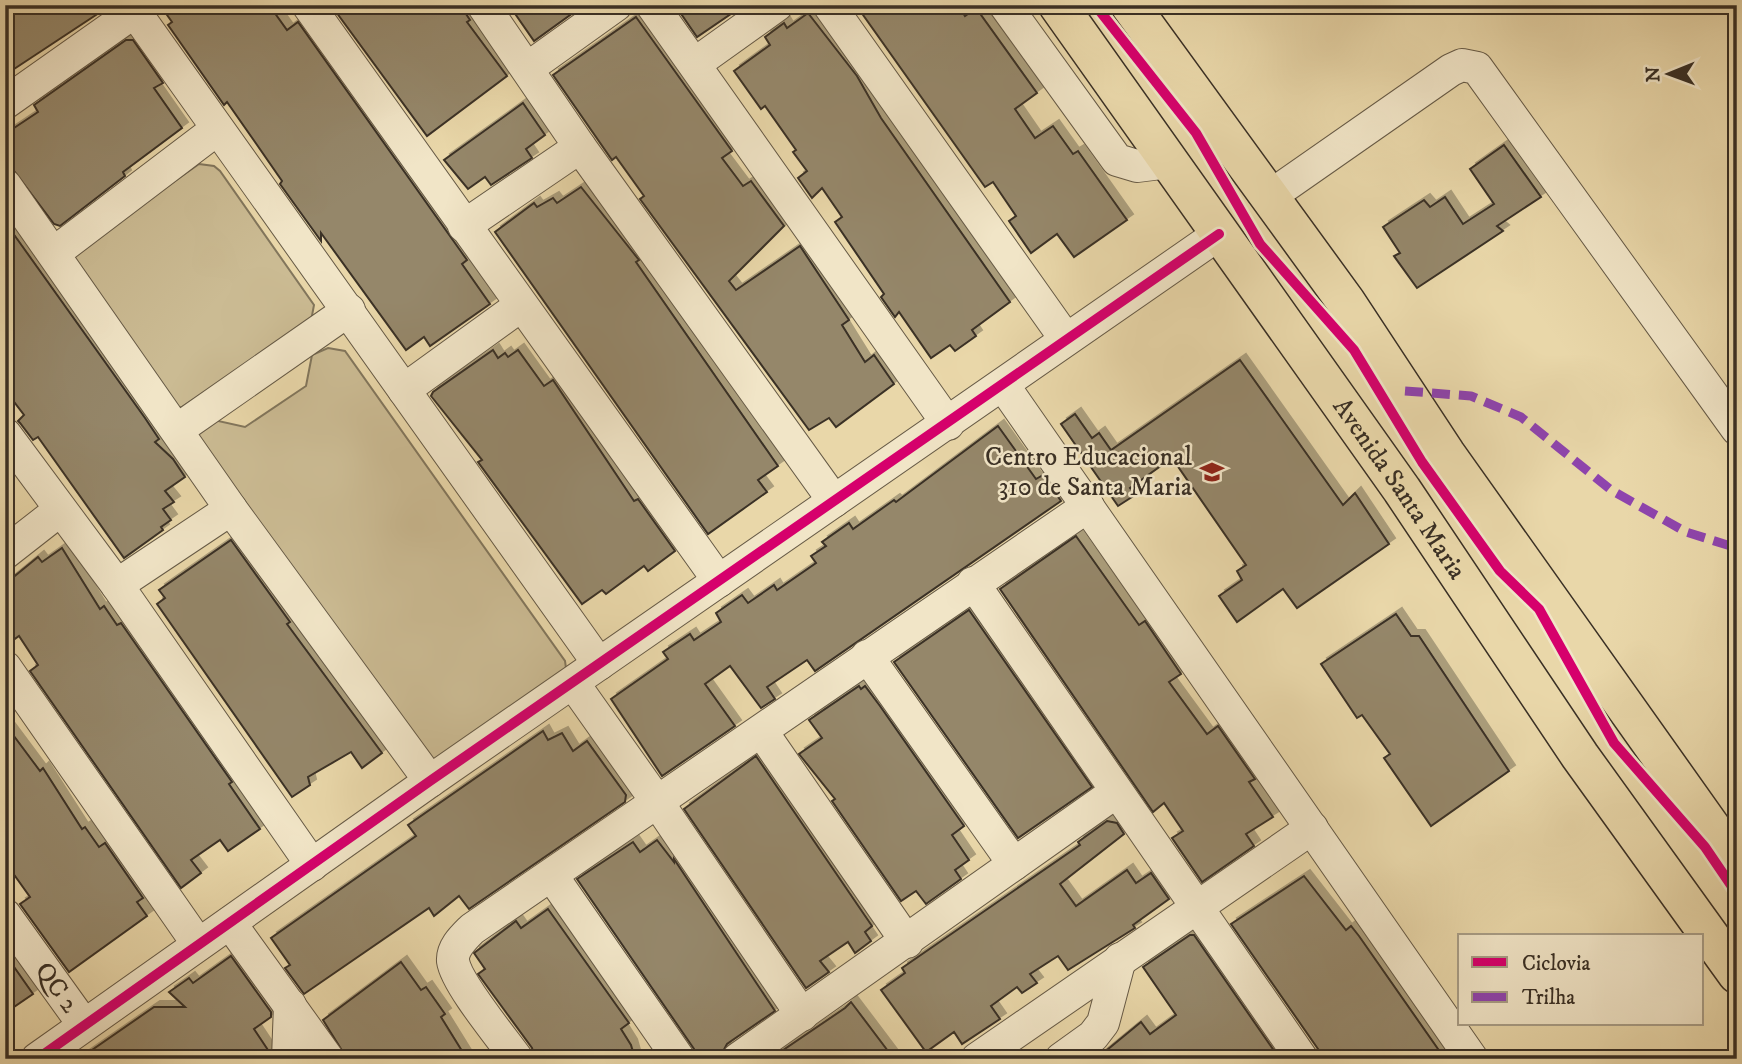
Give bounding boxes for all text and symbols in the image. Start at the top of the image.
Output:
north arrow [1634,38,1704,108]
text: N [1642,66,1665,82]
street label: Avenida Santa Maria [1325,391,1474,586]
place label: Centro Educacional 310 de Santa Maria [985,441,1192,504]
school or university icon: Centro Educacional 310 de Santa Maria [1198,458,1226,486]
legend [1458,934,1704,1026]
text: Ciclovia [1522,951,1590,977]
street label: QC 2 [27,955,86,1019]
text: Trilha [1522,985,1575,1011]

